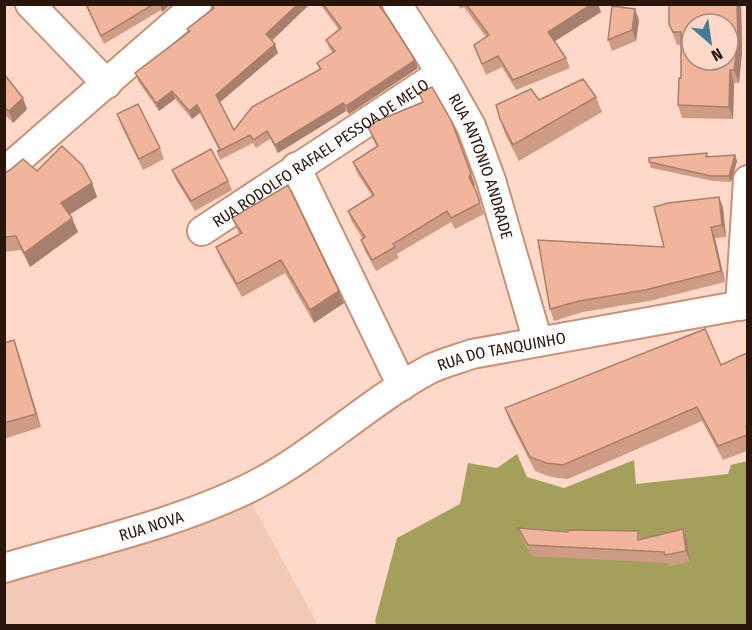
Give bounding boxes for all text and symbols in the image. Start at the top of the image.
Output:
north arrow [680,12,740,72]
text: N [708,44,726,65]
street label: RUA RODOLFO RAFAEL PESSOA DE MELO [209,74,432,231]
street label: RUA ANTONIO ANDRADE [445,90,517,241]
street label: RUA DO TANQUINHO [434,328,567,375]
street label: RUA NOVA [117,506,186,545]

